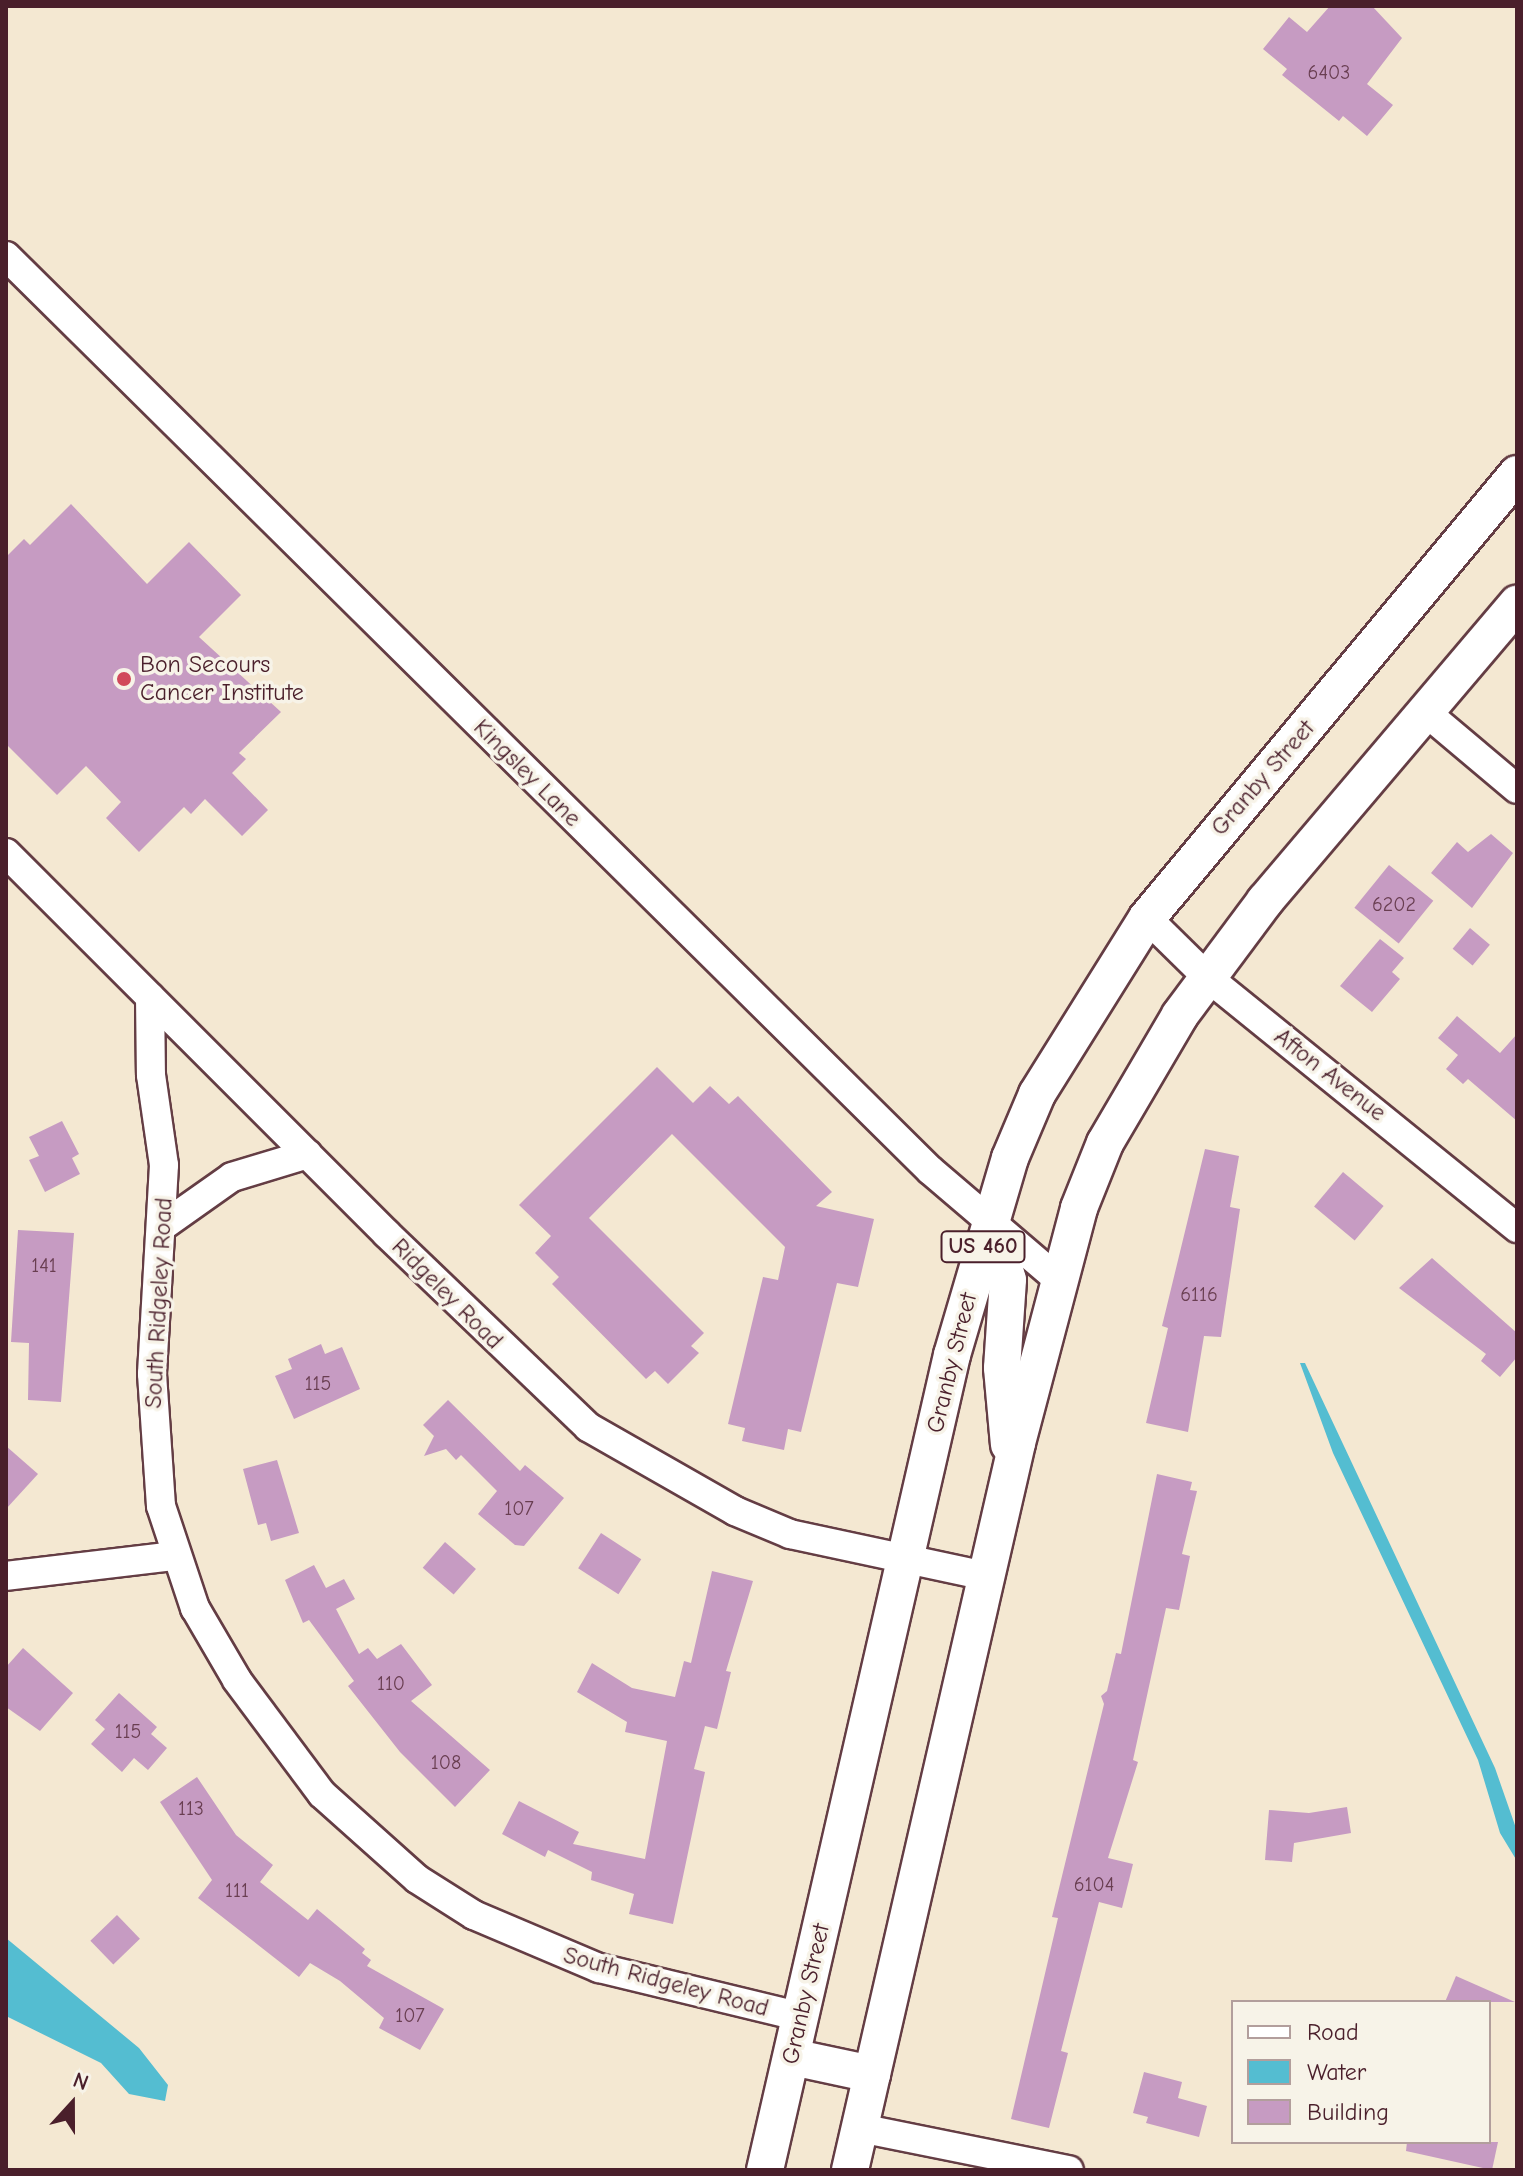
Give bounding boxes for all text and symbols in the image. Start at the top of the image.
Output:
house number: 6403 [1308,60,1350,84]
place label: Bon Secours Cancer Institute [140,651,304,707]
marker: Bon Secours Cancer Institute [115,670,133,688]
street label: Kingsley Lane [467,713,587,833]
street label: Granby Street [1205,714,1321,842]
house number: 6202 [1372,892,1416,916]
street label: Afton Avenue [1268,1022,1392,1128]
street label: South Ridgeley Road [139,1197,179,1409]
road number: US 460 [939,1229,1027,1265]
street label: Ridgeley Road [386,1233,508,1355]
house number: 141 [31,1253,57,1277]
house number: 6116 [1180,1282,1218,1306]
street label: Granby Street [921,1290,983,1436]
house number: 115 [305,1371,331,1395]
house number: 107 [504,1496,534,1520]
house number: 110 [377,1671,405,1695]
house number: 115 [115,1719,141,1743]
house number: 108 [431,1750,461,1774]
house number: 113 [178,1796,204,1820]
house number: 6104 [1074,1872,1114,1896]
house number: 111 [225,1878,249,1902]
street label: Granby Street [776,1921,836,2067]
street label: South Ridgeley Road [560,1941,772,2023]
legend [1231,2000,1491,2144]
house number: 107 [395,2003,425,2027]
text: Road [1307,2018,1359,2046]
text: Water [1307,2058,1366,2086]
north arrow [32,2064,112,2144]
text: N [69,2067,92,2096]
text: Building [1307,2098,1389,2126]

